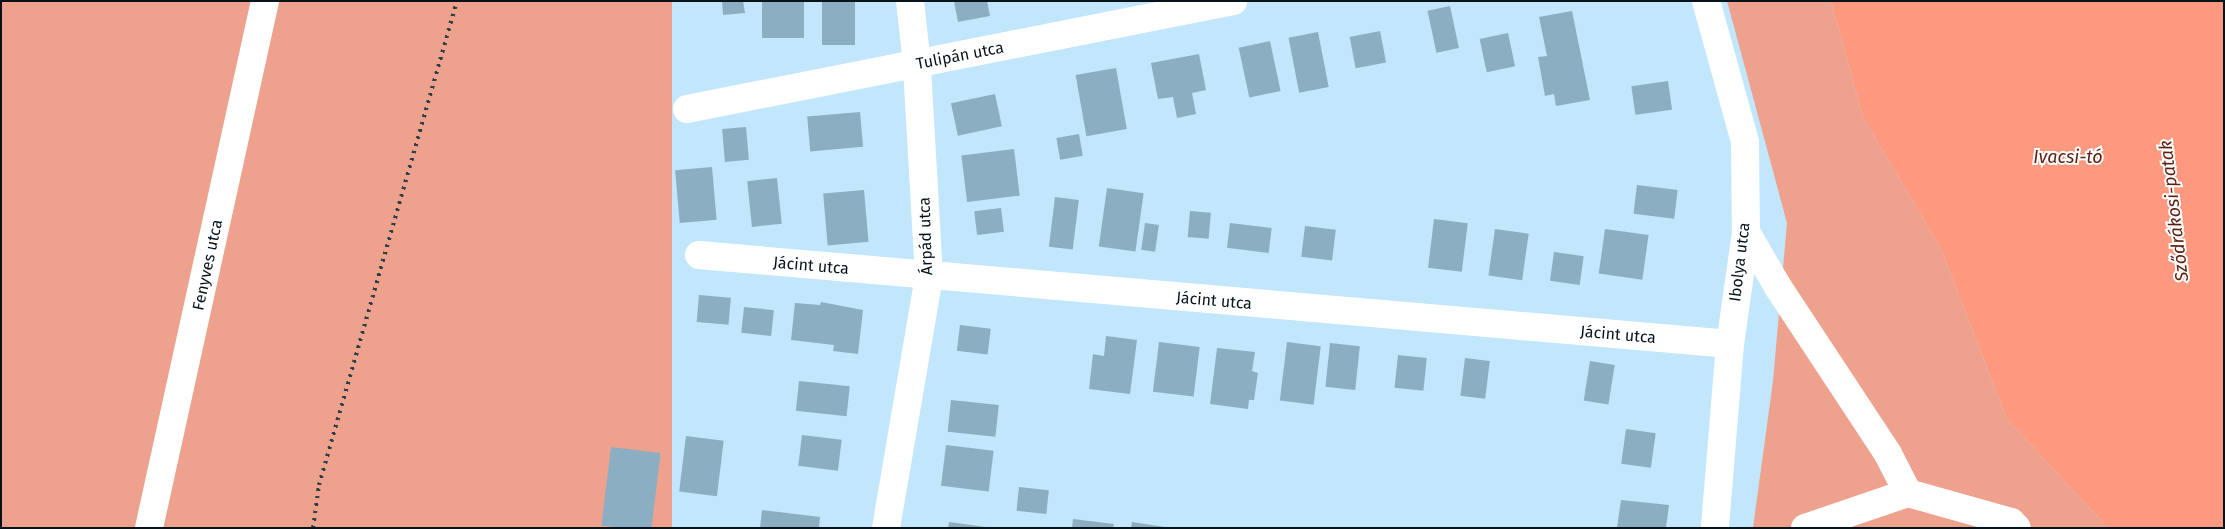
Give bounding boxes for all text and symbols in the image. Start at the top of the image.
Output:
street label: Tulipán utca [915,38,1005,74]
water label: Sződrákosi-patak [2155,139,2193,283]
water label: Ivacsi-tó [2033,146,2103,168]
street label: Árpád utca [915,197,937,275]
street label: Fenyves utca [189,218,227,312]
street label: Ibolya utca [1726,221,1754,303]
street label: Jácint utca [772,253,850,279]
street label: Jácint utca [1175,288,1253,314]
street label: Jácint utca [1579,322,1657,348]

